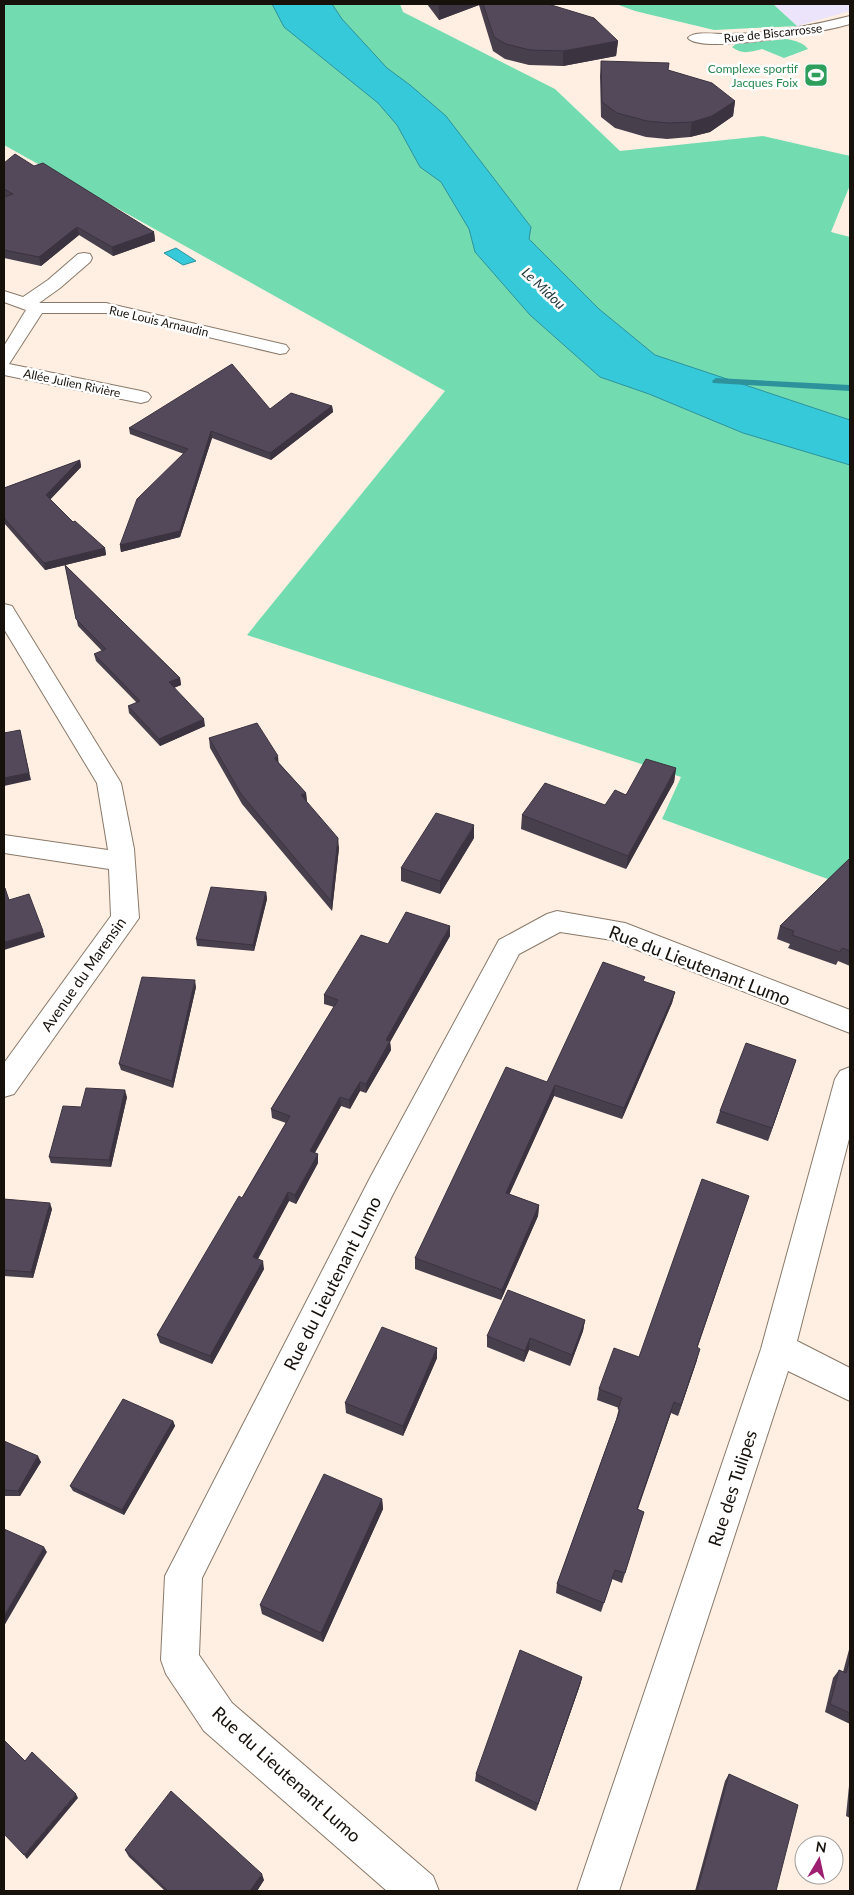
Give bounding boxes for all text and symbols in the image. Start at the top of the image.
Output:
street label: Rue de Biscarrosse [723,20,823,46]
place label: Complexe sportif Jacques Foix [708,61,799,90]
sports icon: Complexe sportif Jacques Foix [803,62,829,88]
water label: Le Midou [519,264,569,312]
street label: Rue Louis Arnaudin [108,302,210,340]
street label: Allée Julien Rivière [22,365,122,401]
street label: Avenue du Marensin [37,913,129,1035]
street label: Rue du Lieutenant Lumo [606,920,794,1010]
street label: Rue du Lieutenant Lumo [278,1192,386,1374]
street label: Rue des Tulipes [703,1427,761,1549]
street label: Rue du Lieutenant Lumo [208,1701,366,1847]
north arrow [794,1835,844,1885]
text: N [814,1837,828,1856]

